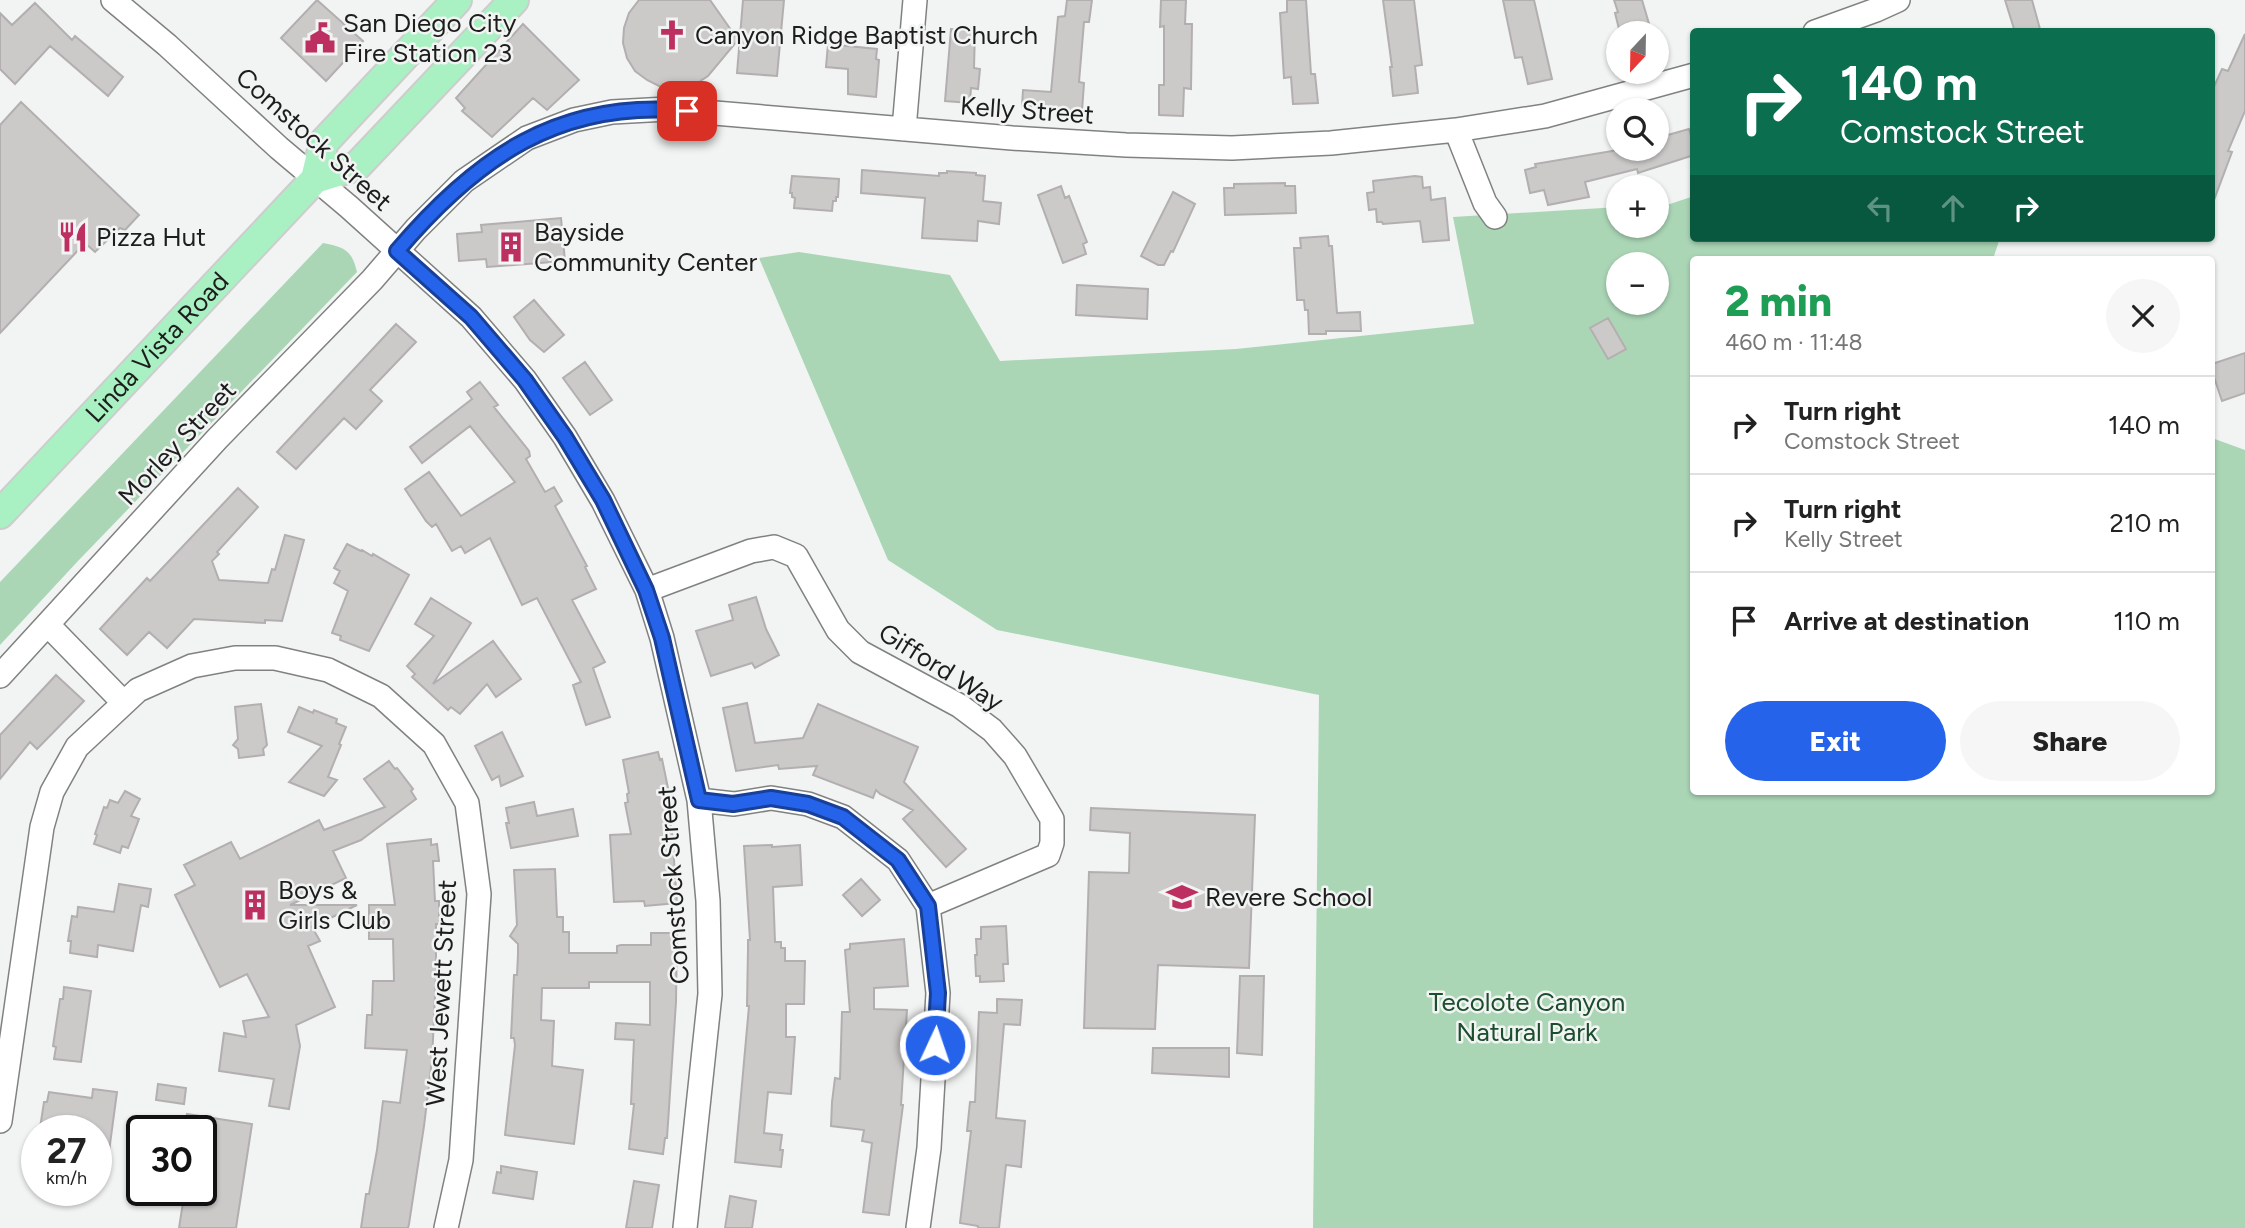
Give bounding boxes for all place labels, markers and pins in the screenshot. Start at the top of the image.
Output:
place label: San Diego City Fire Station 23 [343,7,517,69]
church icon: Canyon Ridge Baptist Church [655,18,689,52]
place label: Canyon Ridge Baptist Church [695,19,1038,51]
public building icon: San Diego City Fire Station 23 [303,21,337,55]
pin [657,81,717,141]
place label: Bayside Community Center [534,216,757,278]
restaurant icon: Pizza Hut [56,220,90,254]
place label: Pizza Hut [96,221,206,253]
building icon: Bayside Community Center [494,230,528,264]
place label: Boys & Girls Club [278,874,391,936]
school or university icon: Revere School [1165,880,1199,914]
place label: Revere School [1205,881,1372,913]
building icon: Boys & Girls Club [238,888,272,922]

